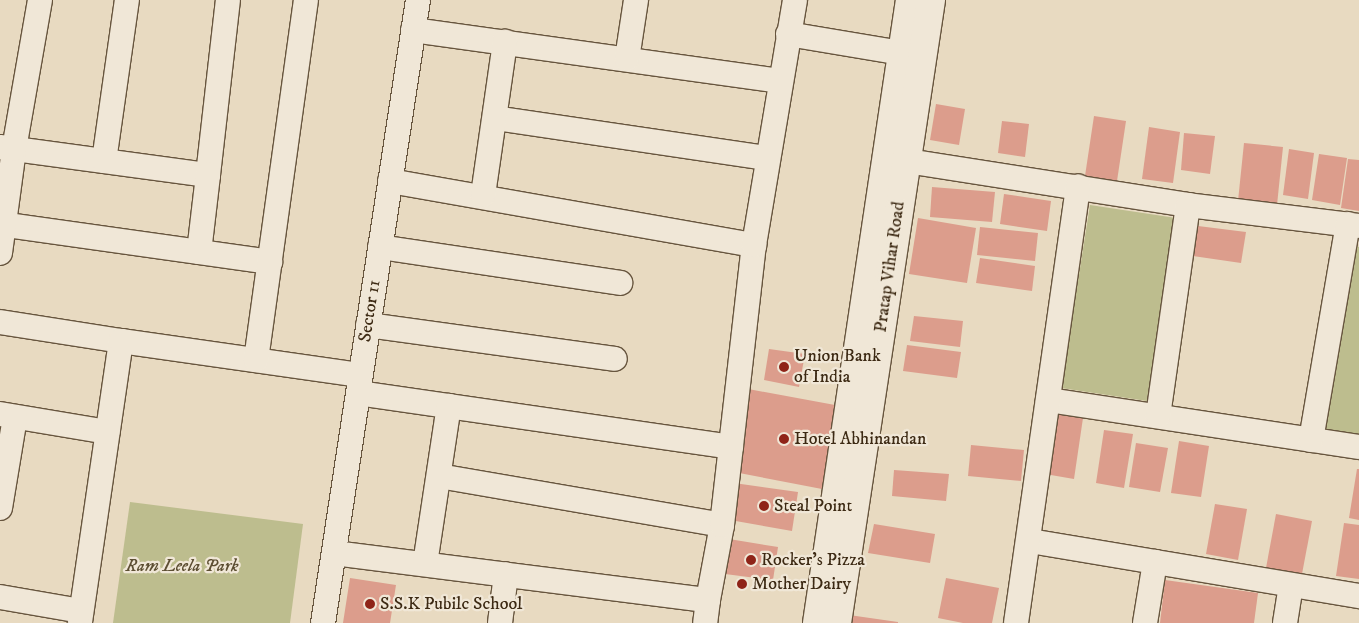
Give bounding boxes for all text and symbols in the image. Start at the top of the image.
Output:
street label: Pratap Vihar Road [870,200,910,334]
street label: Sector 11 [354,278,386,344]
place label: Union Bank of India [794,346,881,388]
marker: Union Bank of India [778,361,790,373]
place label: Hotel Abhinandan [794,428,926,450]
marker: Hotel Abhinandan [778,433,790,445]
place label: Steal Point [774,495,852,517]
marker: Steal Point [758,500,770,512]
place label: Rocker's Pizza [761,549,865,571]
marker: Rocker's Pizza [745,554,757,566]
park label: Ram Leela Park [125,555,239,577]
place label: Mother Dairy [752,573,851,595]
marker: Mother Dairy [736,578,748,590]
place label: S.S.K Pubilc School [380,593,522,615]
marker: S.S.K Pubilc School [364,598,376,610]

